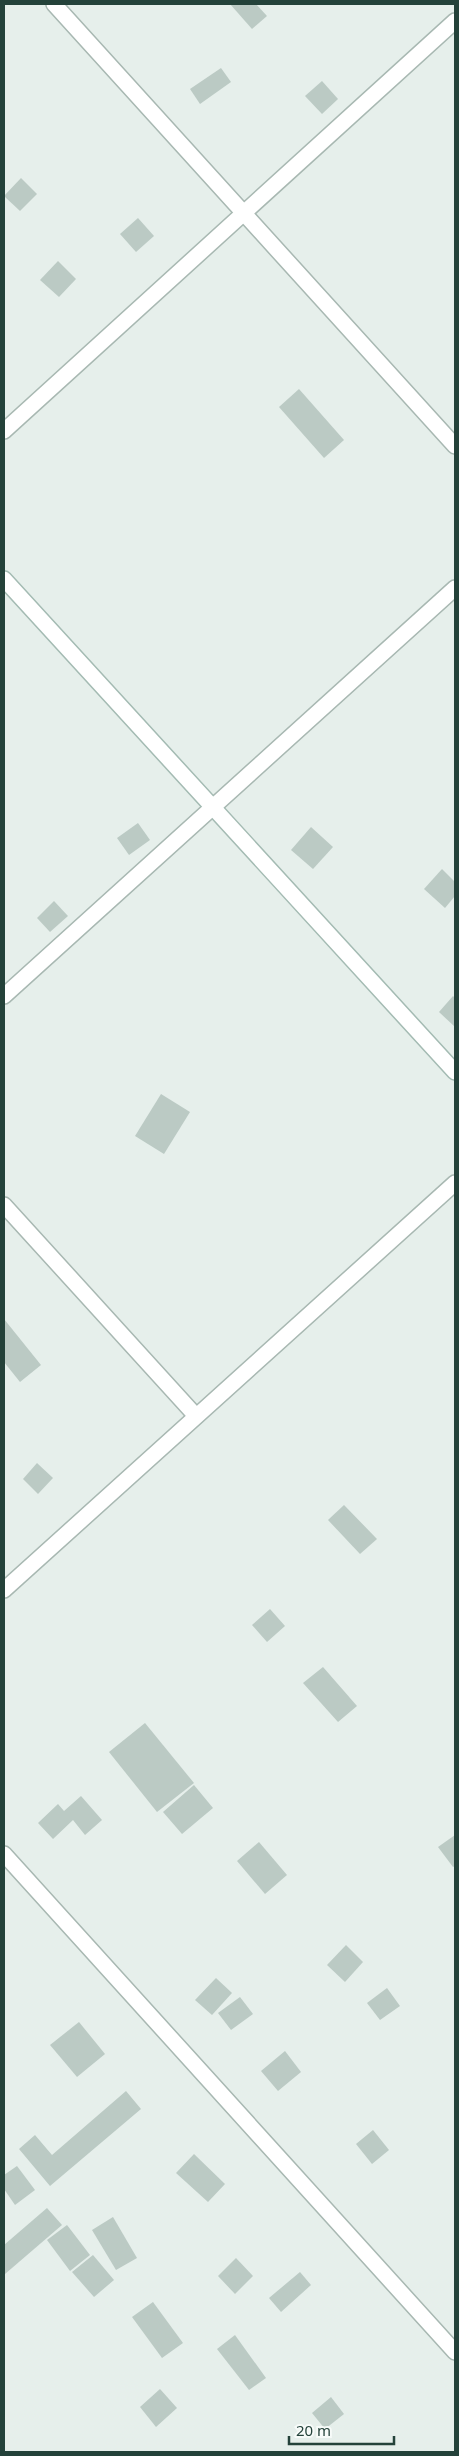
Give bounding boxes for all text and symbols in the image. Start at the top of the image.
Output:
scale bar [289,2414,394,2446]
text: 20 m [296,2420,331,2440]

